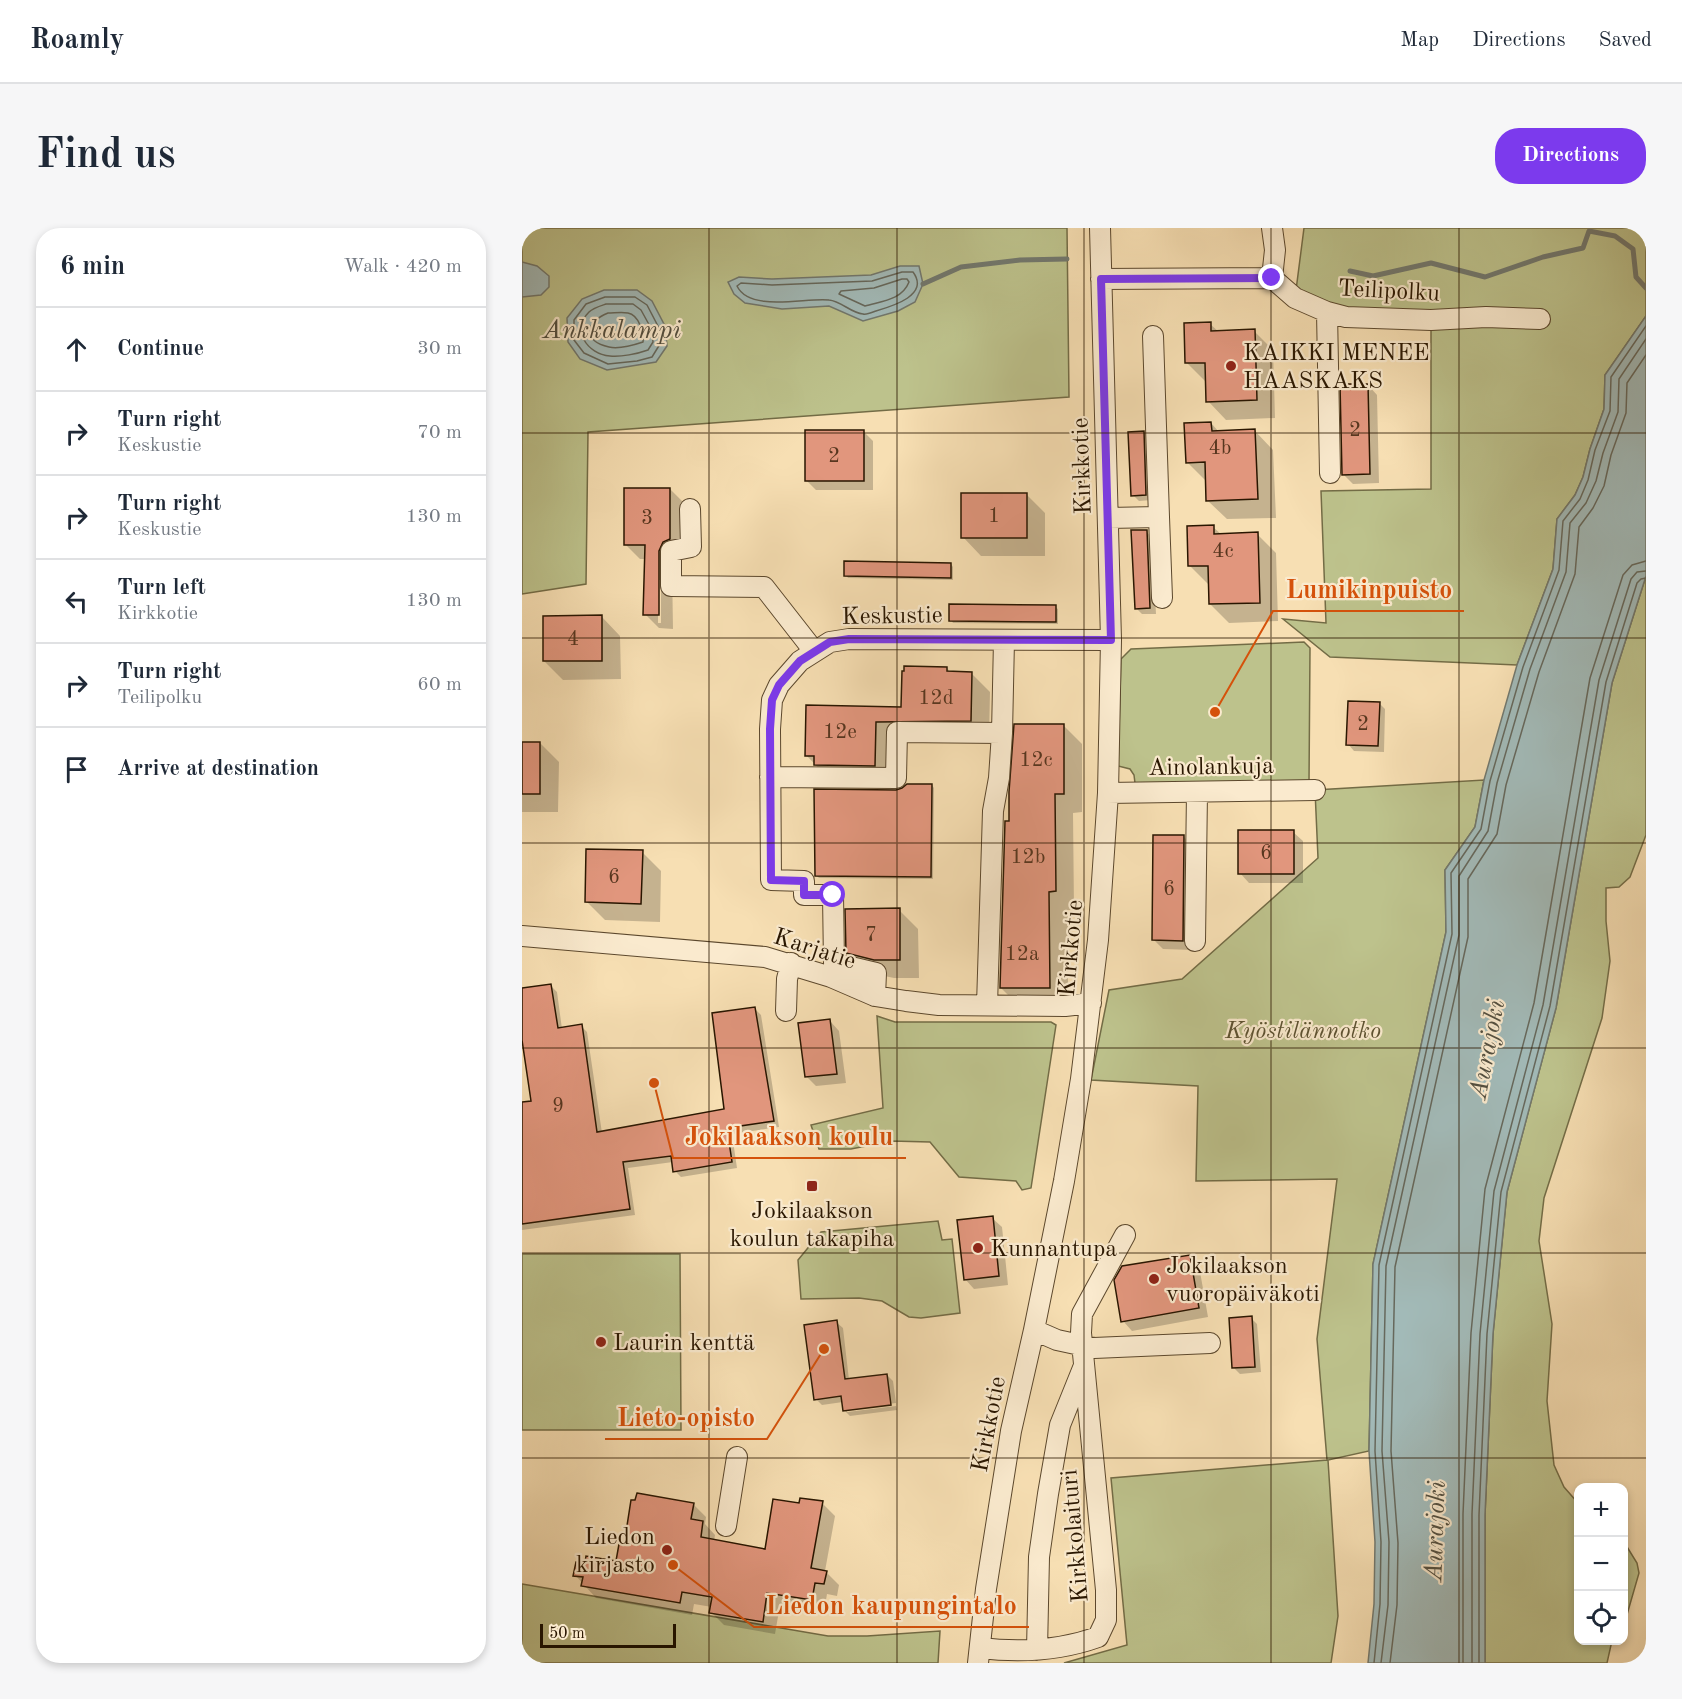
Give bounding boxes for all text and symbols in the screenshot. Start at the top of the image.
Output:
text: Roamly [30,27,124,55]
text: Map [1400,30,1439,51]
text: Directions [1472,30,1566,51]
text: Saved [1599,30,1652,51]
button: Directions [1495,128,1646,184]
text: Find us [36,135,175,177]
text: 6 min [60,254,125,280]
text: Walk · 420 m [343,257,462,277]
route end [1258,264,1284,290]
street label: Teilipolku [1337,277,1441,307]
water label: Ankkalampi [541,318,682,344]
icon: ahead [60,333,93,366]
text: Continue [117,338,204,360]
text: 30 m [417,339,462,359]
place label: KAIKKI MENEE HAASKAKS [1243,342,1430,394]
marker: KAIKKI MENEE HAASKAKS [1224,359,1238,373]
text: Turn right [117,409,221,431]
icon: right [60,417,93,450]
street label: Kirkkotie [1069,417,1097,515]
house number: 2 [1349,420,1361,441]
text: 70 m [417,423,462,443]
text: Keskustie [117,436,201,456]
house number: 4b [1209,438,1231,459]
house number: 2 [828,446,840,467]
text: Turn right [117,493,221,515]
icon: right [60,501,93,534]
house number: 1 [988,506,1000,527]
text: 130 m [406,507,462,527]
house number: 3 [641,508,653,529]
text: Keskustie [117,520,201,540]
house number: 4c [1212,541,1234,562]
callout: Lumikinpuisto [1273,567,1464,611]
text: Turn left [117,577,206,599]
text: Lumikinpuisto [1286,578,1452,604]
icon: left [60,585,93,618]
text: 130 m [406,591,462,611]
text: Kirkkotie [117,604,198,624]
street label: Keskustie [841,604,943,630]
house number: 4 [567,629,579,650]
text: Turn right [117,661,221,683]
icon: right [60,669,93,702]
text: 60 m [417,675,462,695]
text: Teilipolku [117,688,202,708]
house number: 12d [918,688,954,709]
house number: 2 [1357,714,1369,735]
house number: 12e [823,722,857,743]
house number: 12c [1019,750,1053,771]
icon: arrive [60,753,93,786]
street label: Ainolankuja [1148,755,1274,781]
text: Arrive at destination [117,758,319,780]
house number: 6 [1260,843,1272,864]
house number: 12b [1010,847,1046,868]
house number: 6 [608,867,620,888]
house number: 6 [1163,879,1175,900]
route start [819,881,845,907]
street label: Kirkkotie [1056,899,1088,998]
street label: Karjatie [770,925,859,974]
house number: 7 [865,925,877,946]
house number: 12a [1005,944,1039,965]
water label: Aurajoki [1465,997,1510,1103]
park label: Kyöstilännotko [1224,1020,1381,1044]
house number: 9 [552,1096,564,1117]
callout: Jokilaakson koulu [673,1114,906,1158]
text: Jokilaakson koulu [685,1125,893,1151]
marker: Jokilaakson koulun takapiha [805,1179,819,1193]
place label: Jokilaakson koulun takapiha [730,1200,894,1252]
place label: Kunnantupa [990,1238,1117,1262]
marker: Kunnantupa [971,1241,985,1255]
place label: Jokilaakson vuoropäiväkoti [1166,1255,1320,1307]
marker: Jokilaakson vuoropäiväkoti [1147,1272,1161,1286]
place label: Laurin kenttä [613,1332,755,1356]
marker: Laurin kenttä [594,1335,608,1349]
street label: Kirkkotie [969,1374,1011,1474]
callout: Lieto-opisto [605,1395,767,1439]
text: Lieto-opisto [617,1406,755,1432]
street label: Kirkkolaituri [1058,1468,1094,1603]
water label: Aurajoki [1421,1480,1451,1584]
map controls [1574,1483,1628,1645]
button: + [1574,1483,1628,1537]
place label: Liedon kirjasto [576,1526,655,1578]
button: − [1574,1537,1628,1591]
marker: Liedon kirjasto [660,1543,674,1557]
callout: Liedon kaupungintalo [754,1583,1029,1627]
button: locate [1574,1591,1628,1645]
text: Liedon kaupungintalo [765,1594,1017,1620]
scale bar [540,1621,676,1648]
text: 50 m [549,1626,585,1642]

